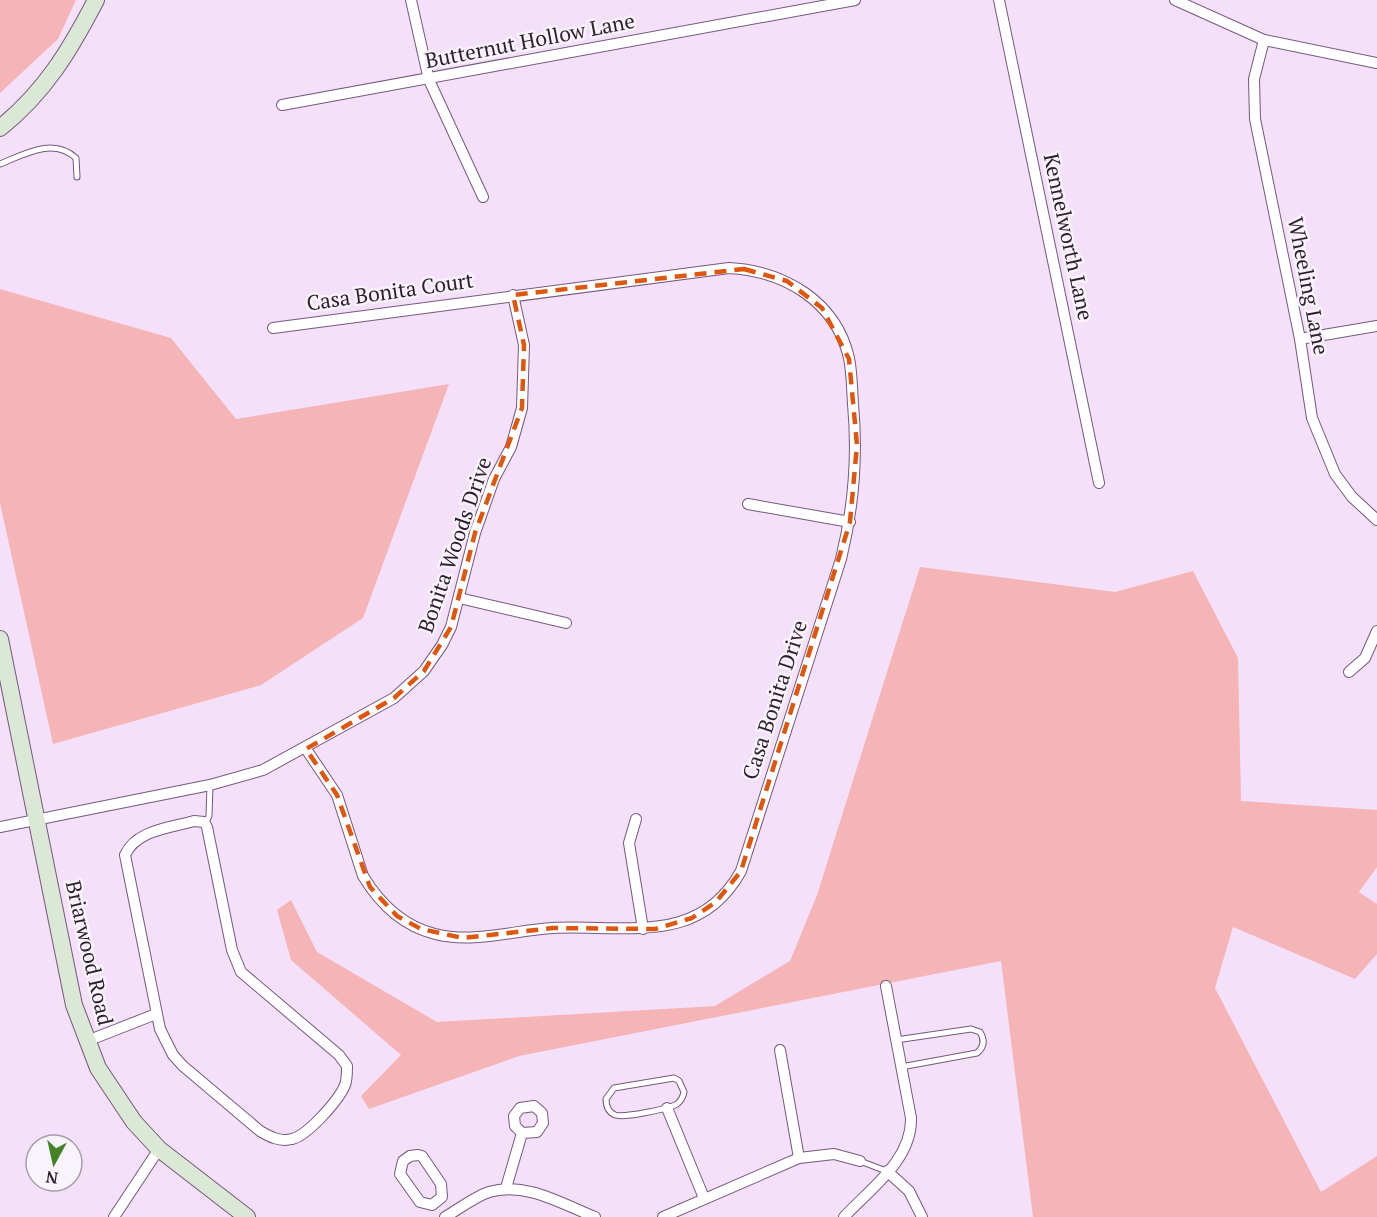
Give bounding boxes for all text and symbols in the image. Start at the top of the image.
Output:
street label: Butternut Hollow Lane [423,6,637,74]
street label: Kennelworth Lane [1038,151,1100,323]
street label: Wheeling Lane [1282,215,1336,357]
street label: Casa Bonita Court [305,265,475,317]
street label: Bonita Woods Drive [411,453,497,636]
street label: Casa Bonita Drive [735,617,813,783]
street label: Briarwood Road [60,877,120,1028]
north arrow [24,1133,84,1193]
text: N [44,1166,59,1190]

